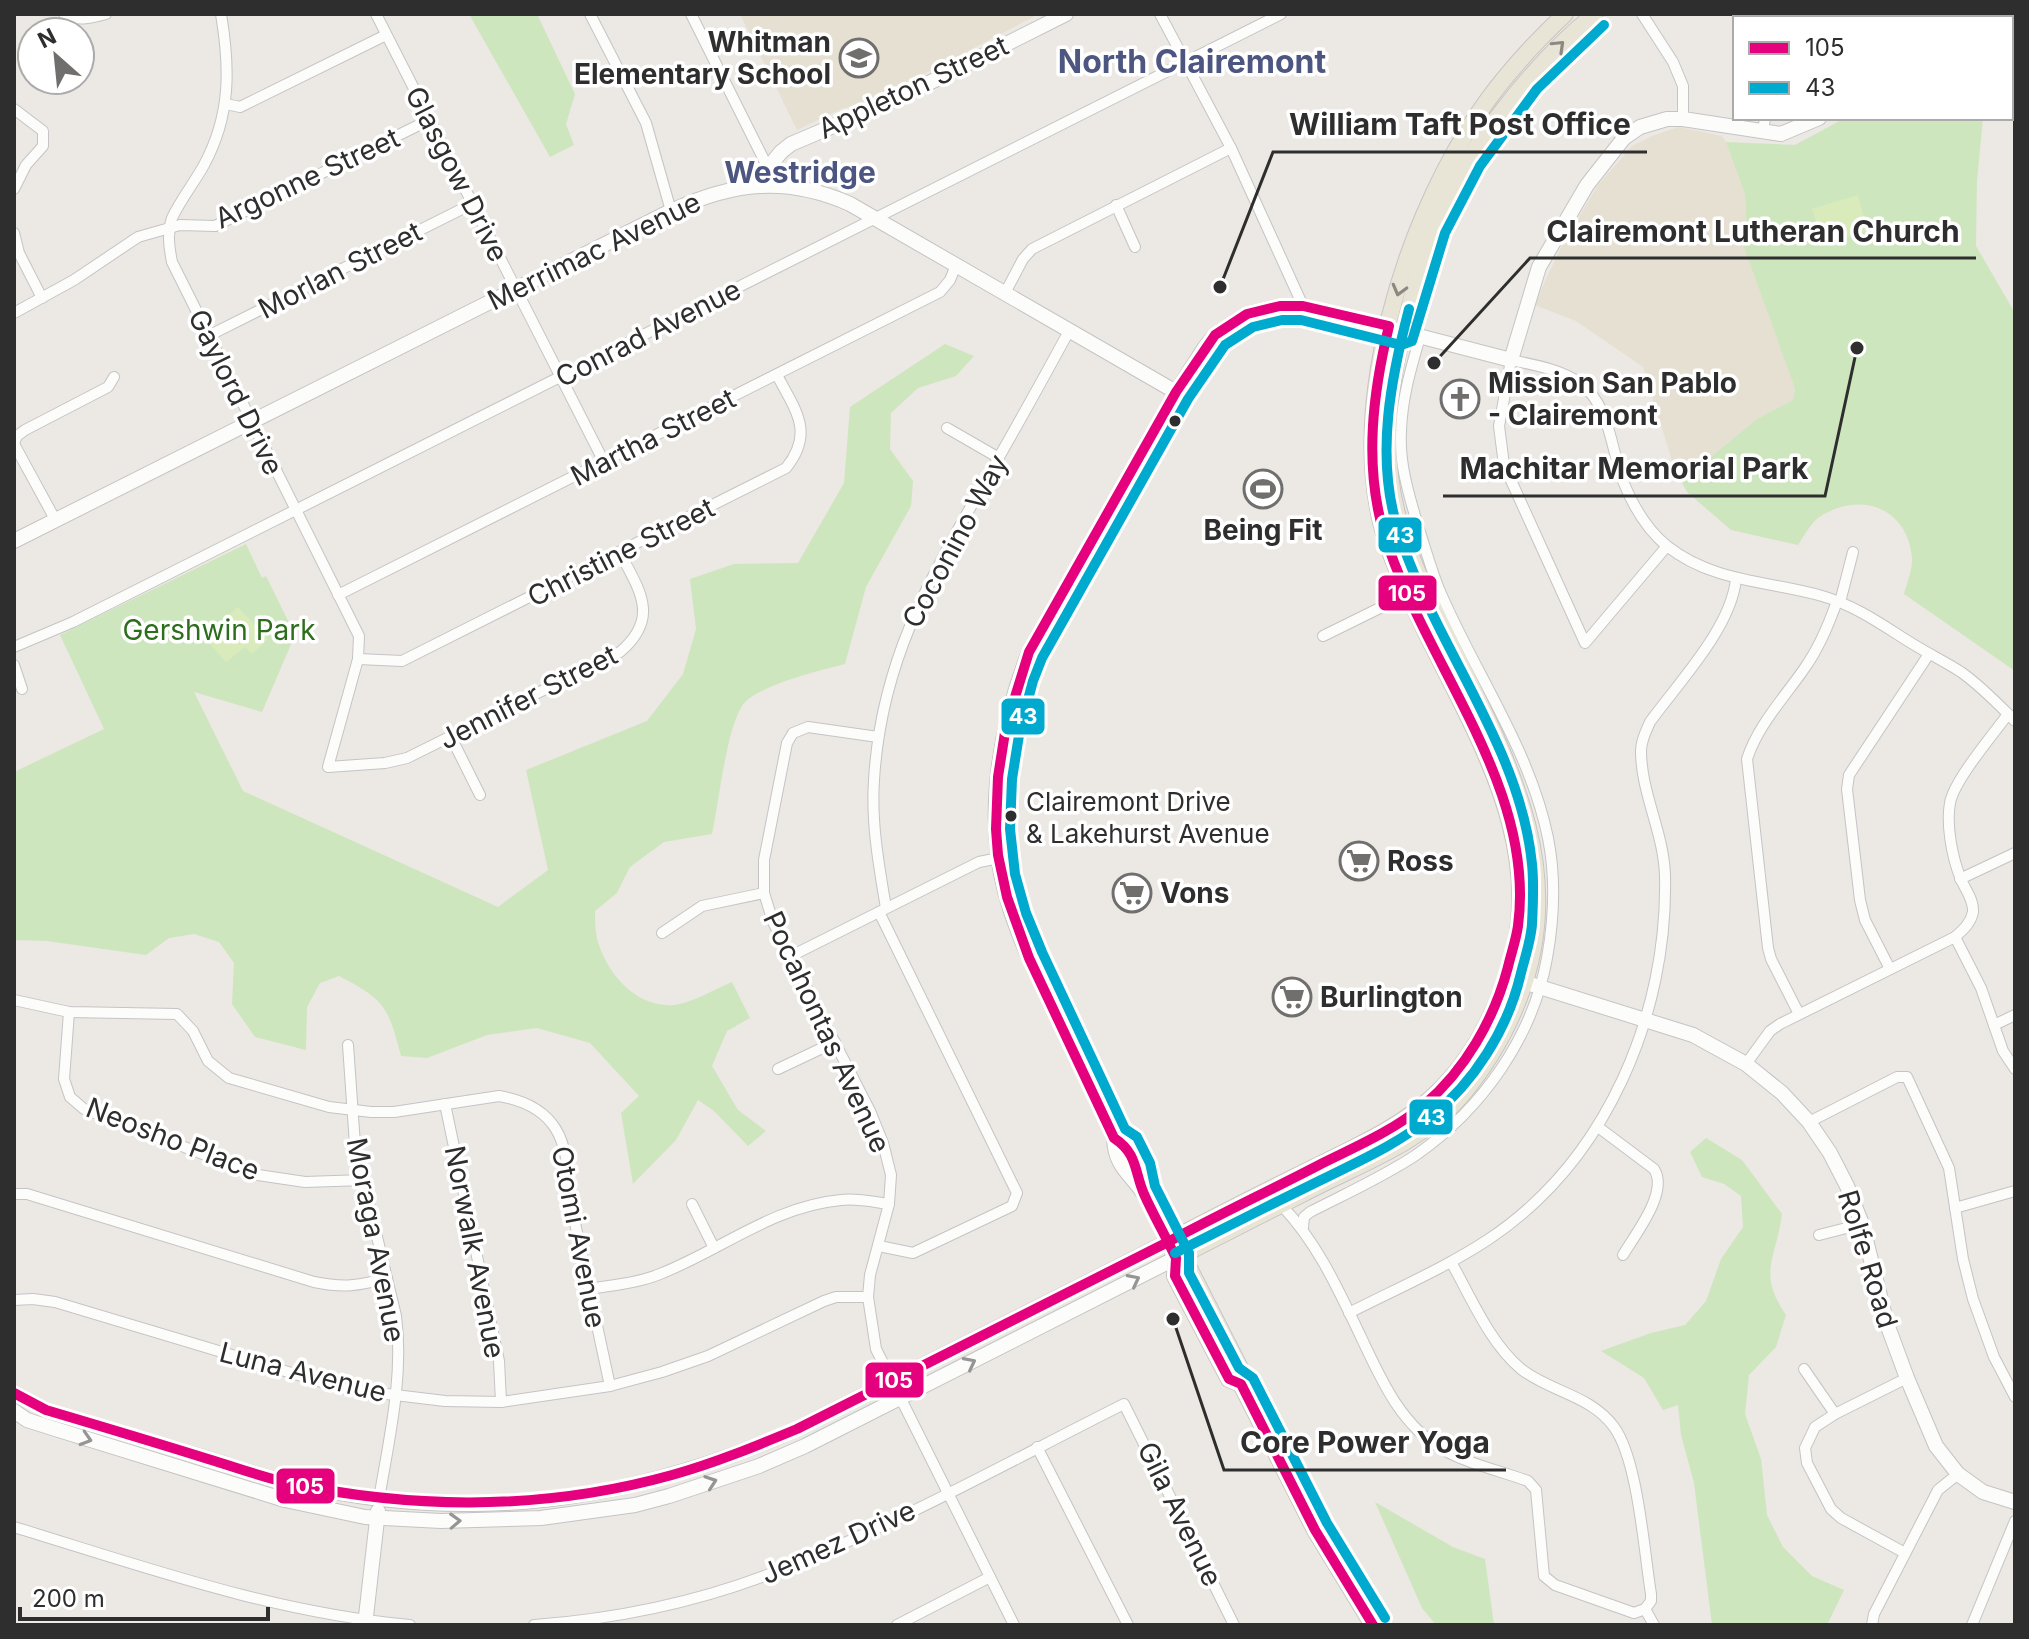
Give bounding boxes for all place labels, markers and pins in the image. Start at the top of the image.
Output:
place label: Whitman Elementary School [574,25,831,91]
school or university icon: Whitman Elementary School [838,37,880,79]
callout: William Taft Post Office [1273,98,1647,152]
callout: Clairemont Lutheran Church [1530,204,1976,258]
place label: Mission San Pablo - Clairemont [1488,366,1737,432]
church icon: Mission San Pablo - Clairemont [1439,378,1481,420]
unlabelled marker [1167,413,1183,429]
callout: Machitar Memorial Park [1443,442,1825,496]
sports icon: Being Fit [1242,468,1284,510]
place label: Being Fit [1204,513,1322,547]
place label: Clairemont Drive & Lakehurst Avenue [1026,786,1270,849]
marker: Clairemont Drive & Lakehurst Avenue [1003,808,1019,824]
supermarket icon: Ross [1338,840,1380,882]
place label: Ross [1387,844,1454,878]
supermarket icon: Vons [1111,872,1153,914]
place label: Vons [1160,876,1229,910]
supermarket icon: Burlington [1271,976,1313,1018]
place label: Burlington [1320,980,1463,1014]
callout: Core Power Yoga [1224,1416,1506,1470]

